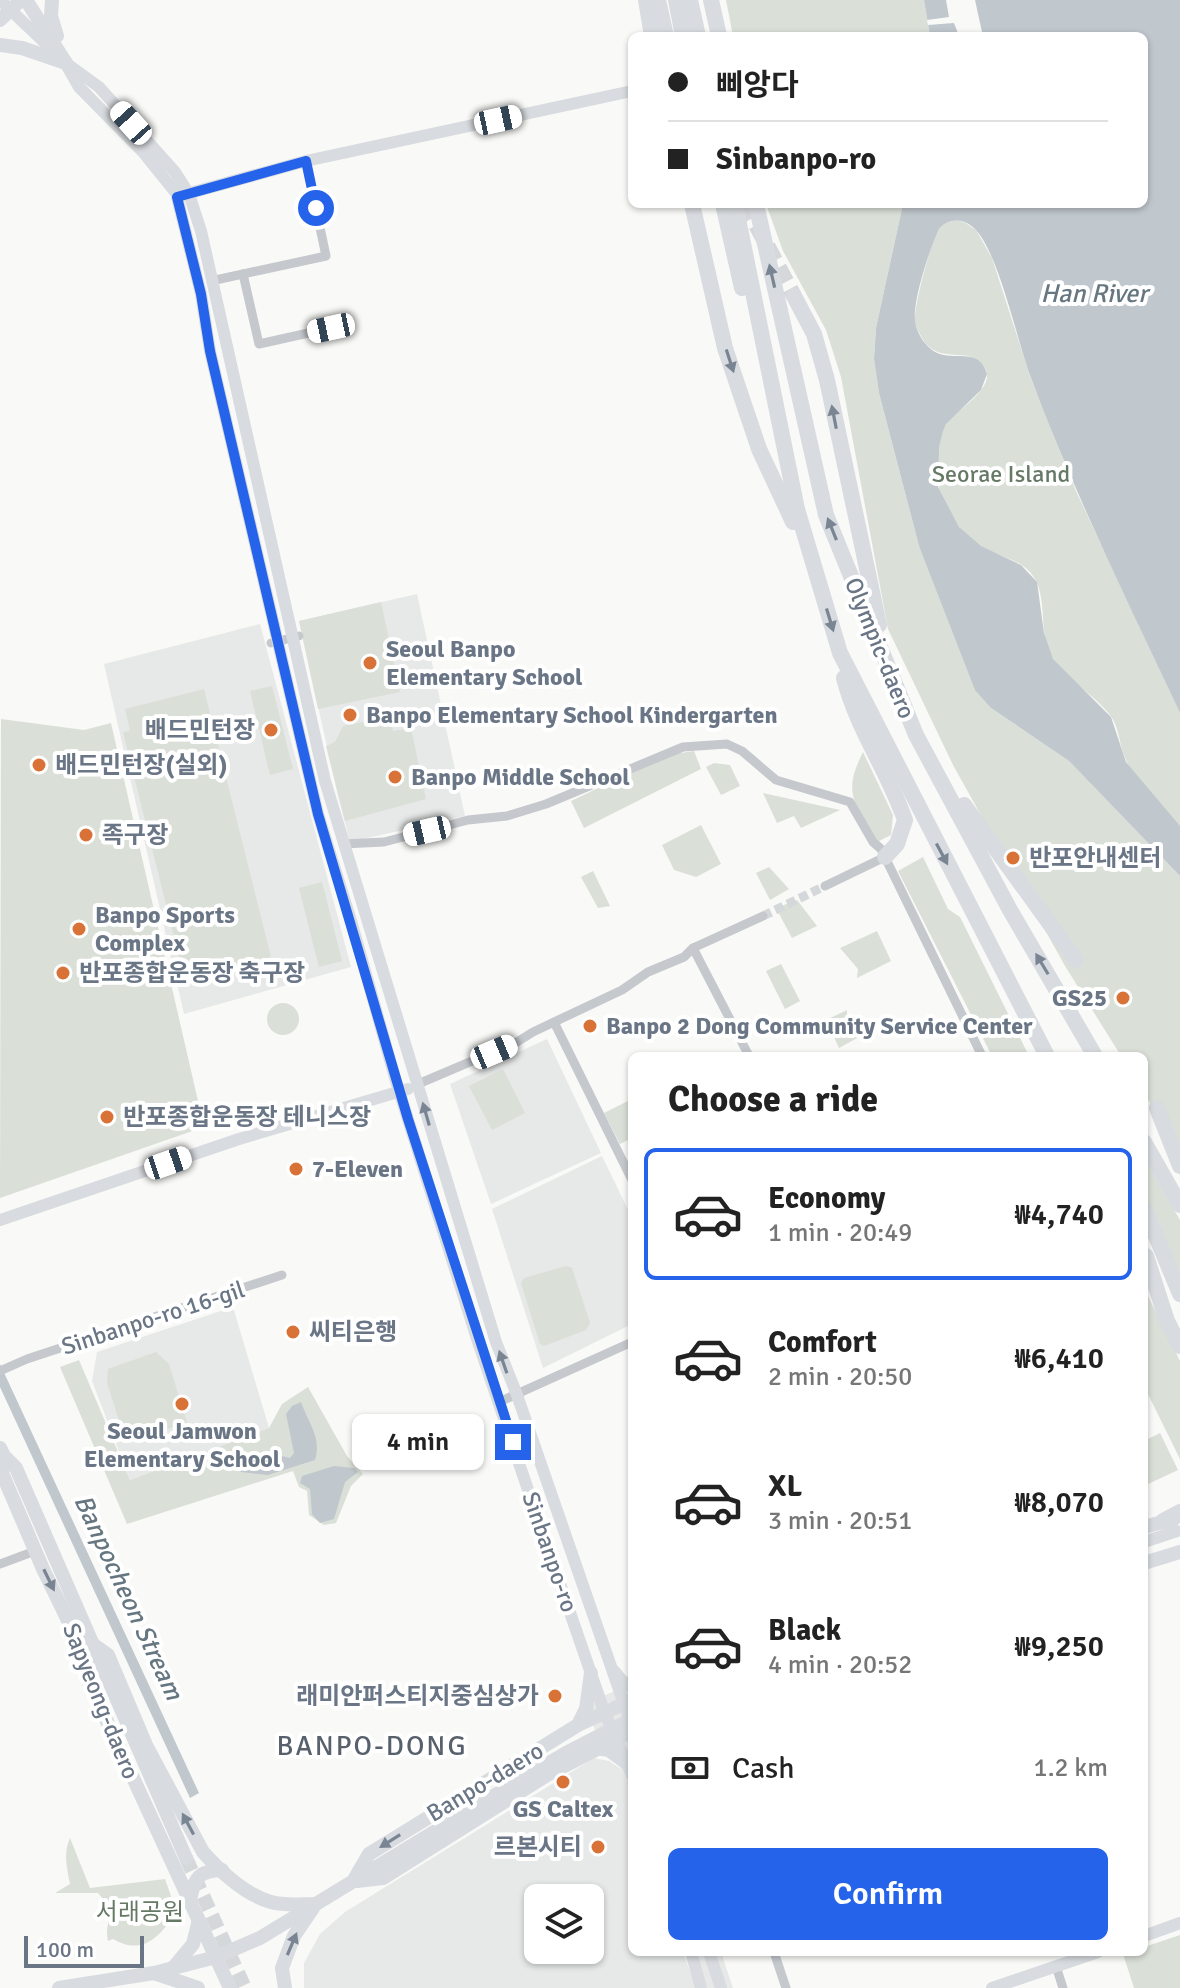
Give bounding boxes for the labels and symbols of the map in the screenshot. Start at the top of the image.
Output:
car [106,97,156,149]
car [472,103,524,137]
route start [298,190,334,226]
one-way arrow [765,264,778,289]
water label: Han River [1040,278,1151,310]
car [305,311,357,345]
one-way arrow [724,350,736,374]
one-way arrow [827,404,840,429]
park label: Seorae Island [932,459,1070,489]
one-way arrow [825,517,838,541]
street label: Olympic-daero [838,573,922,723]
one-way arrow [824,609,837,633]
place label: Seoul Banpo Elementary School [386,634,583,692]
marker: Seoul Banpo Elementary School [361,654,379,672]
place label: Banpo Elementary School Kindergarten [366,700,778,730]
marker: Banpo Elementary School Kindergarten [341,706,359,724]
place label: 배드민턴장 [145,715,255,745]
marker: 배드민턴장 [262,721,280,739]
place label: 배드민턴장(실외) [55,750,228,780]
marker: 배드민턴장(실외) [30,756,48,774]
place label: Banpo Middle School [411,762,630,792]
marker: Banpo Middle School [386,768,404,786]
car [401,814,453,848]
place label: 족구장 [102,820,168,850]
marker: 족구장 [77,826,95,844]
one-way arrow [936,843,949,866]
place label: 반포안내센터 [1029,843,1161,873]
marker: 반포안내센터 [1004,849,1022,867]
place label: Banpo Sports Complex [95,900,235,958]
marker: Banpo Sports Complex [70,920,88,938]
one-way arrow [1035,953,1049,975]
place label: 반포종합운동장 축구장 [79,958,305,988]
marker: 반포종합운동장 축구장 [54,964,72,982]
place label: GS25 [1052,983,1107,1013]
marker: GS25 [1114,989,1132,1007]
place label: Banpo 2 Dong Community Service Center [606,1011,1033,1041]
marker: Banpo 2 Dong Community Service Center [581,1017,599,1035]
car [467,1032,521,1072]
one-way arrow [419,1101,432,1125]
place label: 반포종합운동장 테니스장 [123,1102,371,1132]
marker: 반포종합운동장 테니스장 [98,1108,116,1126]
car [141,1144,195,1182]
place label: 7-Eleven [312,1154,403,1184]
marker: 7-Eleven [287,1160,305,1178]
street label: Sinbanpo-ro 16-gil [58,1274,248,1362]
place label: 씨티은행 [309,1317,397,1347]
marker: 씨티은행 [284,1323,302,1341]
one-way arrow [497,1350,509,1374]
marker: Seoul Jamwon Elementary School [173,1395,191,1413]
callout: 4 min [353,1414,485,1470]
place label: Seoul Jamwon Elementary School [84,1416,281,1474]
route end [495,1424,531,1460]
street label: Sinbanpo-ro [515,1488,585,1616]
water label: Banpocheon Stream [67,1490,190,1706]
one-way arrow [42,1568,56,1592]
street label: Sapyeong-daero [56,1619,146,1783]
place label: 래미안퍼스티지중심상가 [296,1681,539,1711]
marker: 래미안퍼스티지중심상가 [546,1687,564,1705]
district label: BANPO-DONG [277,1729,467,1763]
street label: Banpo-daero [421,1735,549,1829]
marker: GS Caltex [554,1773,572,1791]
place label: GS Caltex [513,1794,614,1824]
one-way arrow [182,1813,196,1835]
place label: 르본시티 [494,1832,582,1862]
one-way arrow [379,1833,401,1847]
marker: 르본시티 [589,1838,607,1856]
park label: 서래공원 [96,1897,184,1927]
scale bar [24,1932,144,1968]
one-way arrow [285,1932,298,1955]

